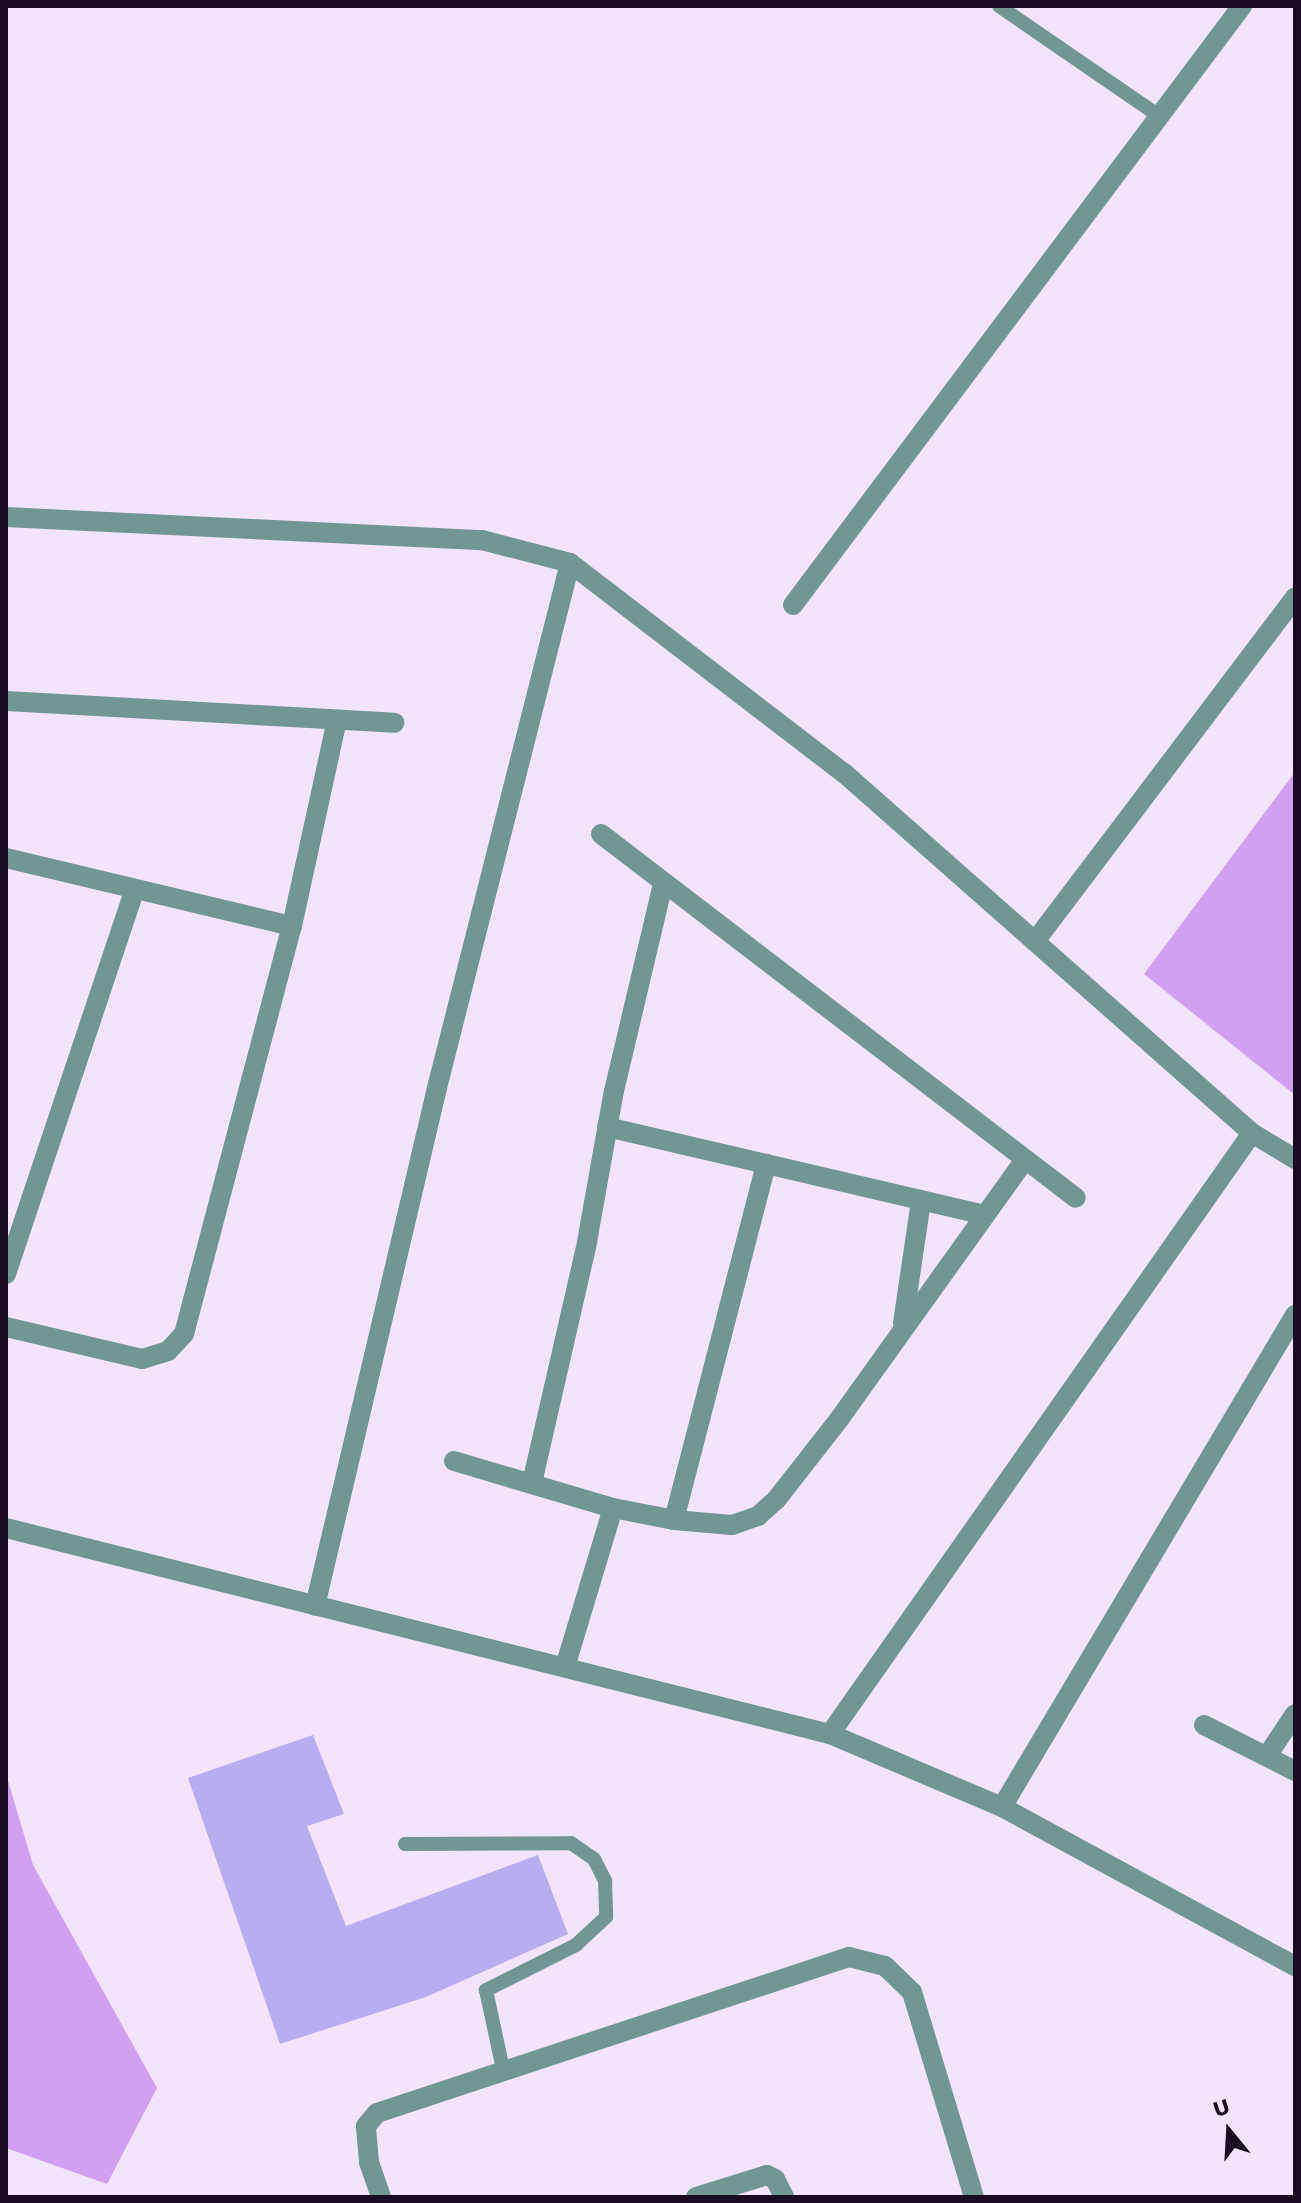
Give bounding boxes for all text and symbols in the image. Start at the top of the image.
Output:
north arrow [1189,2091,1269,2171]
text: U [1210,2093,1233,2122]

